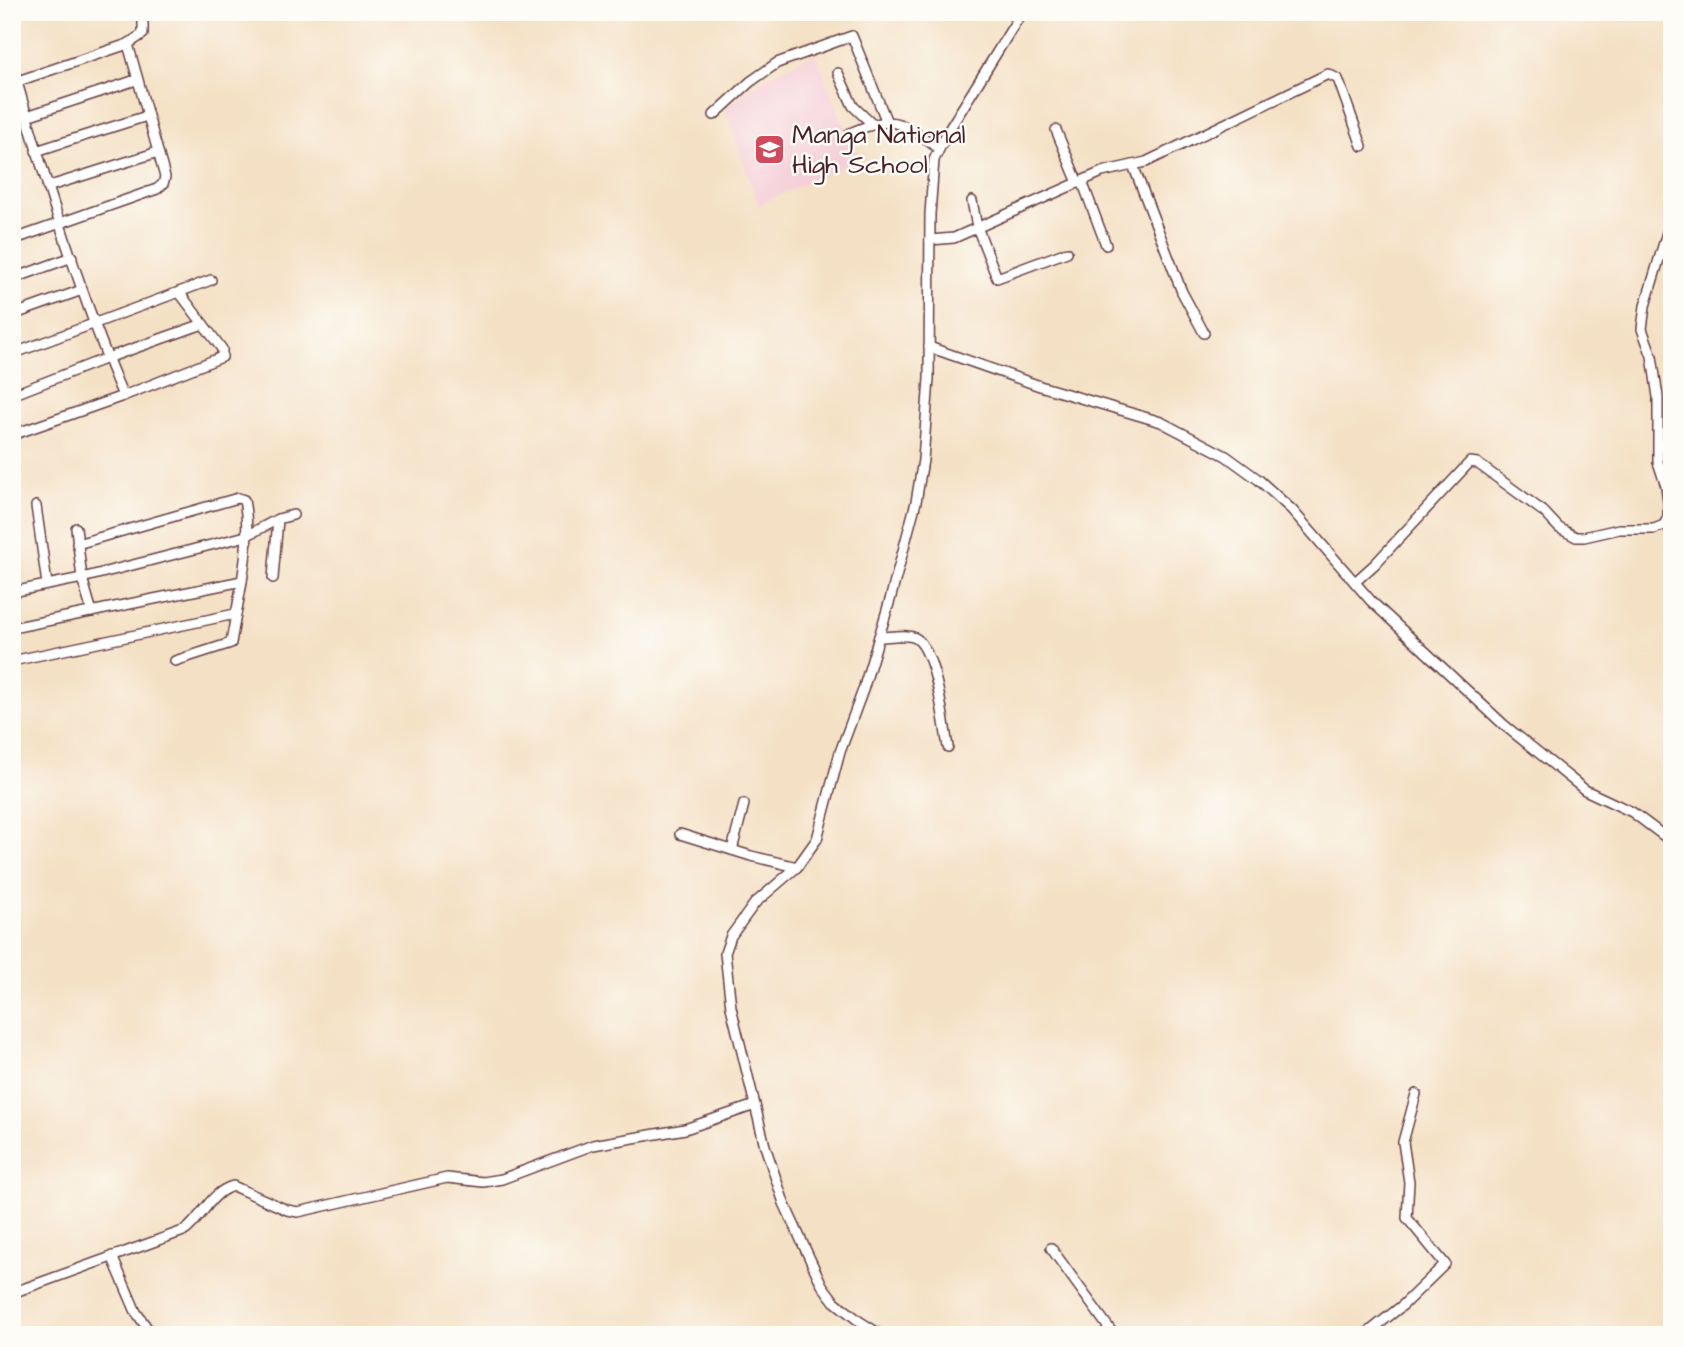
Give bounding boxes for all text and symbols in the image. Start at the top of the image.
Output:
place label: Manga National High School [792,117,966,185]
school or university icon: Manga National High School [752,132,786,166]

